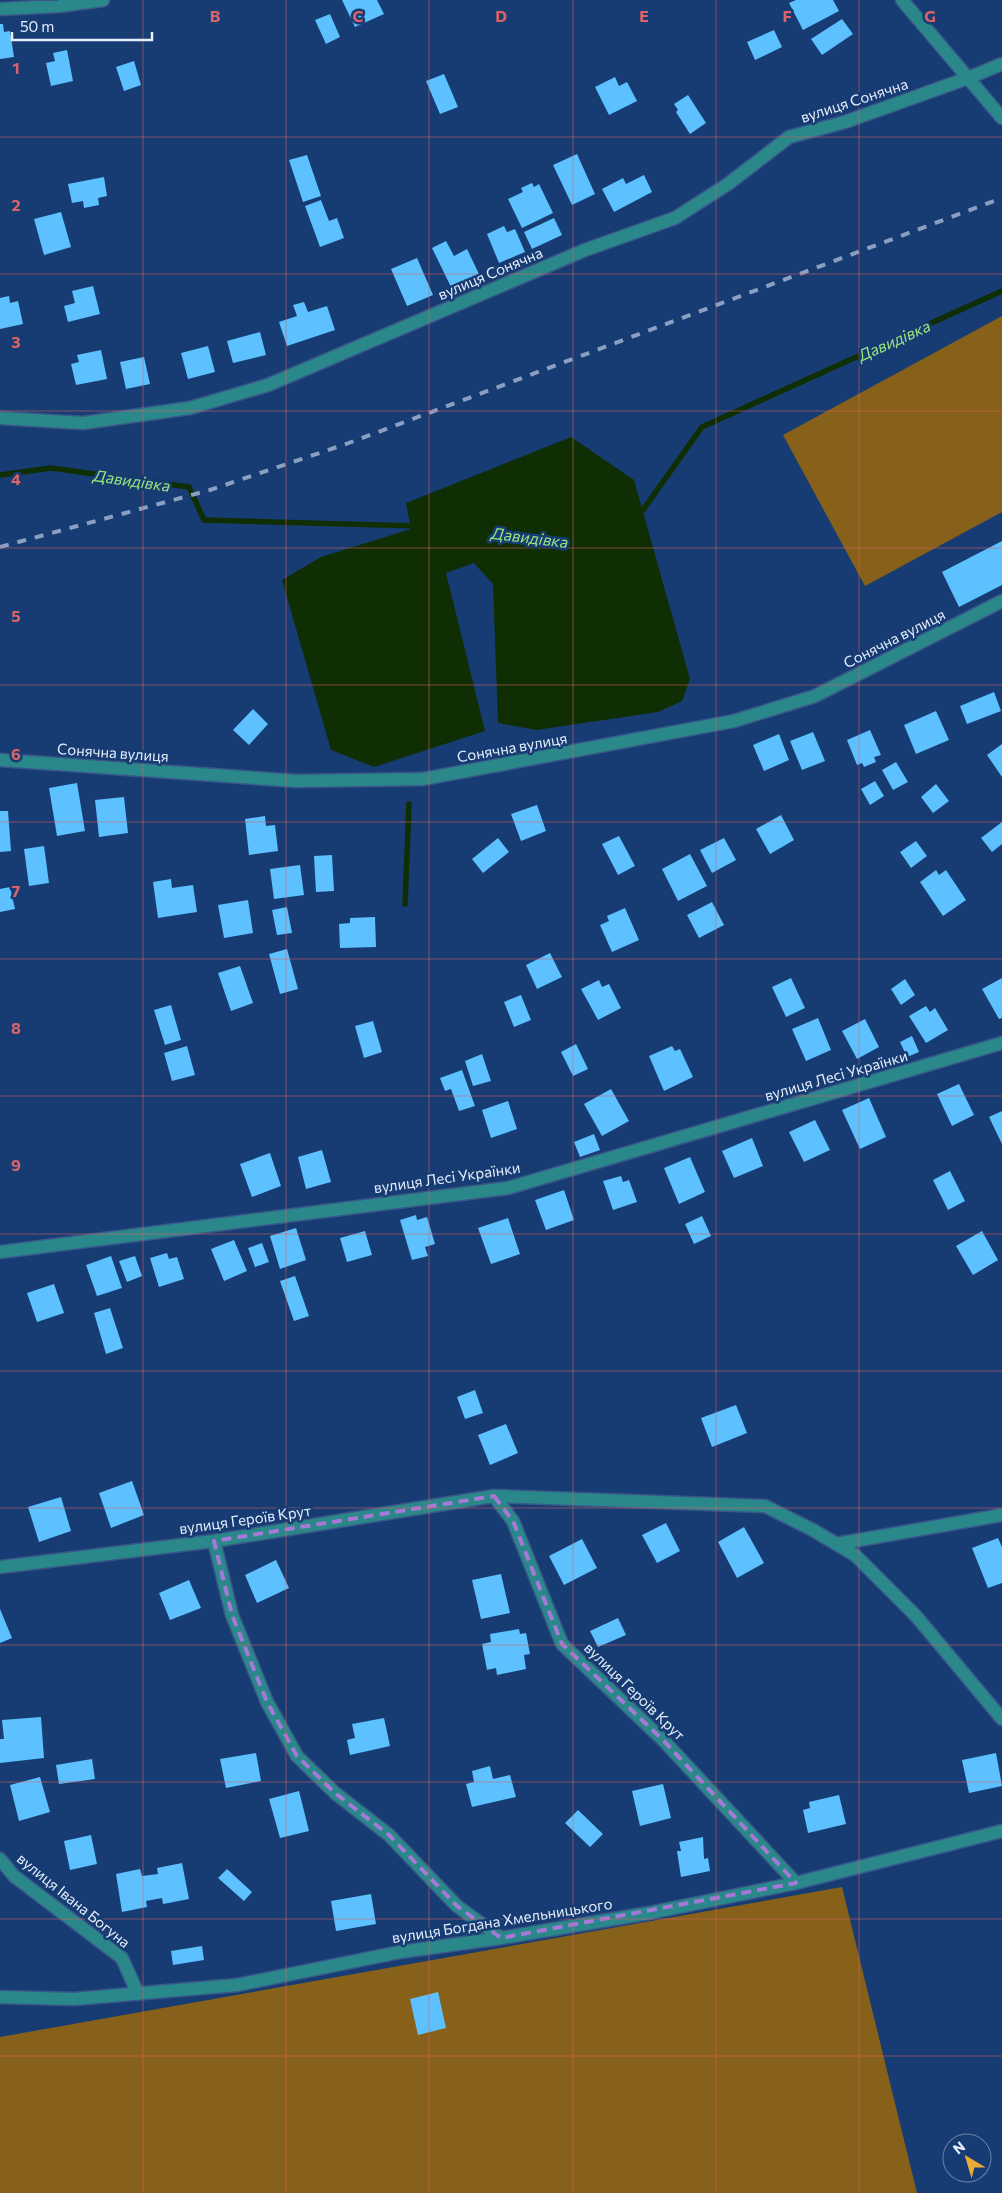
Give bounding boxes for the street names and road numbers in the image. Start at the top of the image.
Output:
street label: вулиця Сонячна [798,74,910,126]
street label: вулиця Сонячна [435,243,545,303]
street label: Сонячна вулиця [840,605,948,671]
street label: Сонячна вулиця [455,728,569,766]
street label: Сонячна вулиця [57,739,169,765]
street label: вулиця Лесі Українки [762,1046,910,1104]
street label: вулиця Лесі Українки [372,1158,522,1196]
street label: вулиця Героїв Крут [178,1501,312,1537]
street label: вулиця Героїв Крут [581,1638,689,1744]
street label: вулиця Івана Богуна [14,1849,134,1951]
street label: вулиця Богдана Хмельницького [390,1894,614,1946]

